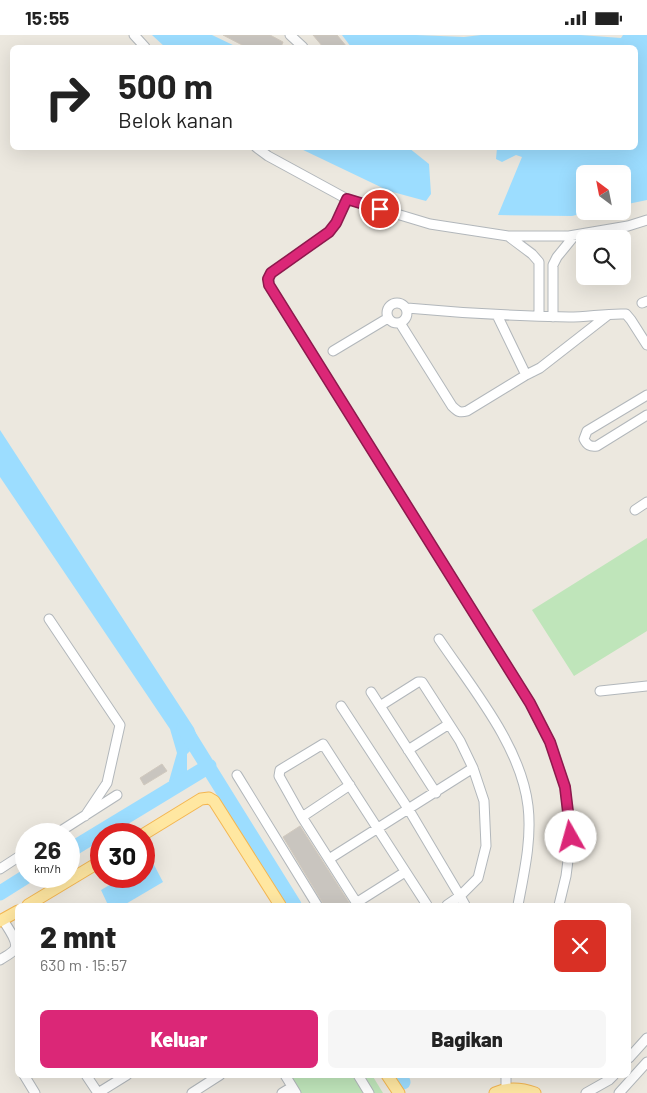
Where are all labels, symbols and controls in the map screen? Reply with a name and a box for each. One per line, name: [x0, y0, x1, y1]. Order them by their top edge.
text: 15:55: [25, 6, 69, 29]
text: 500 m: [118, 64, 213, 106]
icon: right: [35, 65, 100, 130]
text: Belok kanan: [118, 106, 233, 132]
north arrow: [576, 165, 631, 220]
map controls: [576, 165, 631, 285]
pin: [359, 188, 401, 230]
icon: arrive: [366, 195, 394, 223]
button: search: [576, 230, 631, 285]
position arrow: [544, 810, 596, 862]
speed limit sign: 30: [90, 823, 155, 888]
text: 26: [34, 834, 61, 864]
text: km/h: [34, 861, 61, 875]
text: 2 mnt: [40, 918, 116, 954]
button: close: [554, 920, 606, 972]
text: 630 m · 15:57: [40, 955, 127, 974]
button: Keluar: [40, 1010, 318, 1068]
button: Bagikan: [328, 1010, 606, 1068]

